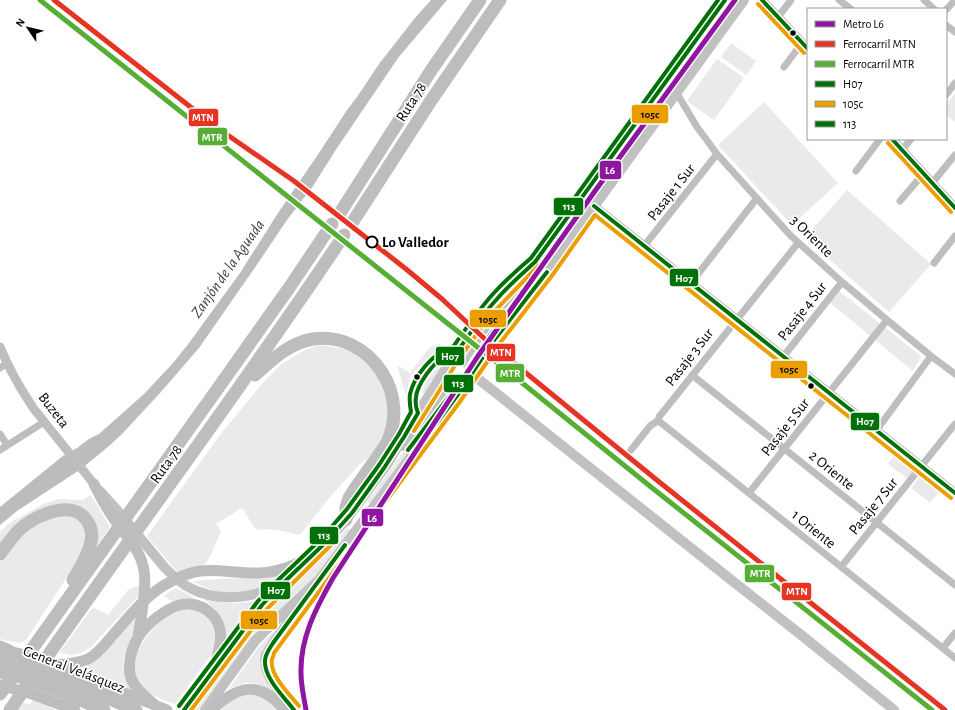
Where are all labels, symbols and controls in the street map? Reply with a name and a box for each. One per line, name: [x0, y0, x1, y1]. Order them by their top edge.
north arrow: [8, 8, 48, 48]
legend: [807, 8, 947, 140]
text: N: [14, 16, 27, 29]
text: Metro L6: [843, 18, 884, 30]
unlabelled marker: [788, 28, 798, 38]
text: Ferrocarril MTN: [843, 38, 916, 50]
text: Ferrocarril MTR: [843, 58, 915, 70]
text: H07: [843, 78, 863, 90]
street label: Ruta 78: [393, 80, 429, 124]
text: 105c: [843, 98, 863, 110]
line badge: 105c: [631, 104, 669, 124]
line badge: MTN: [188, 108, 219, 127]
text: 105c: [641, 109, 660, 120]
text: MTN: [192, 112, 214, 123]
text: 113: [843, 118, 856, 130]
line badge: MTR: [197, 127, 228, 146]
text: MTR: [202, 132, 223, 143]
line badge: L6: [599, 160, 622, 180]
street label: Pasaje 1 Sur: [645, 161, 698, 223]
text: L6: [605, 165, 615, 176]
line badge: 113: [553, 197, 584, 216]
text: 113: [563, 201, 576, 212]
street label: 3 Oriente: [787, 213, 836, 260]
water label: Zanjón de la Aguada: [188, 217, 268, 321]
marker: Lo Valledor: [365, 235, 379, 249]
place label: Lo Valledor: [382, 235, 449, 250]
line badge: H07: [669, 268, 699, 287]
text: H07: [675, 273, 693, 284]
street label: Pasaje 4 Sur: [775, 279, 830, 343]
line badge: 105c: [469, 309, 507, 328]
text: 105c: [479, 314, 498, 325]
street label: Pasaje 3 Sur: [662, 326, 716, 389]
line badge: MTN: [486, 343, 516, 362]
line badge: H07: [435, 346, 465, 366]
text: MTN: [490, 347, 512, 358]
text: H07: [441, 351, 459, 362]
line badge: 105c: [770, 360, 808, 379]
line badge: MTR: [495, 363, 525, 383]
text: 105c: [780, 364, 799, 375]
text: MTR: [500, 368, 521, 379]
unlabelled marker: [412, 372, 422, 382]
line badge: 113: [443, 374, 474, 393]
text: 113: [452, 378, 465, 389]
unlabelled marker: [806, 381, 816, 391]
street label: Buzeta: [35, 390, 72, 431]
street label: Pasaje 5 Sur: [758, 396, 812, 459]
line badge: H07: [850, 412, 880, 431]
text: H07: [856, 416, 874, 427]
street label: Ruta 78: [148, 442, 185, 486]
street label: 2 Oriente: [806, 448, 857, 493]
street label: Pasaje 7 Sur: [846, 475, 901, 538]
street label: 1 Oriente: [789, 507, 839, 552]
line badge: L6: [361, 508, 384, 527]
text: L6: [367, 513, 377, 524]
line badge: 113: [309, 526, 339, 545]
text: 113: [318, 530, 331, 541]
line badge: MTR: [744, 564, 775, 583]
text: MTR: [750, 568, 771, 579]
line badge: H07: [260, 581, 291, 600]
line badge: MTN: [781, 582, 812, 601]
text: H07: [267, 585, 285, 596]
text: MTN: [786, 586, 808, 597]
line badge: 105c: [240, 610, 278, 630]
text: 105c: [250, 615, 269, 626]
street label: General Velásquez: [21, 643, 127, 696]

